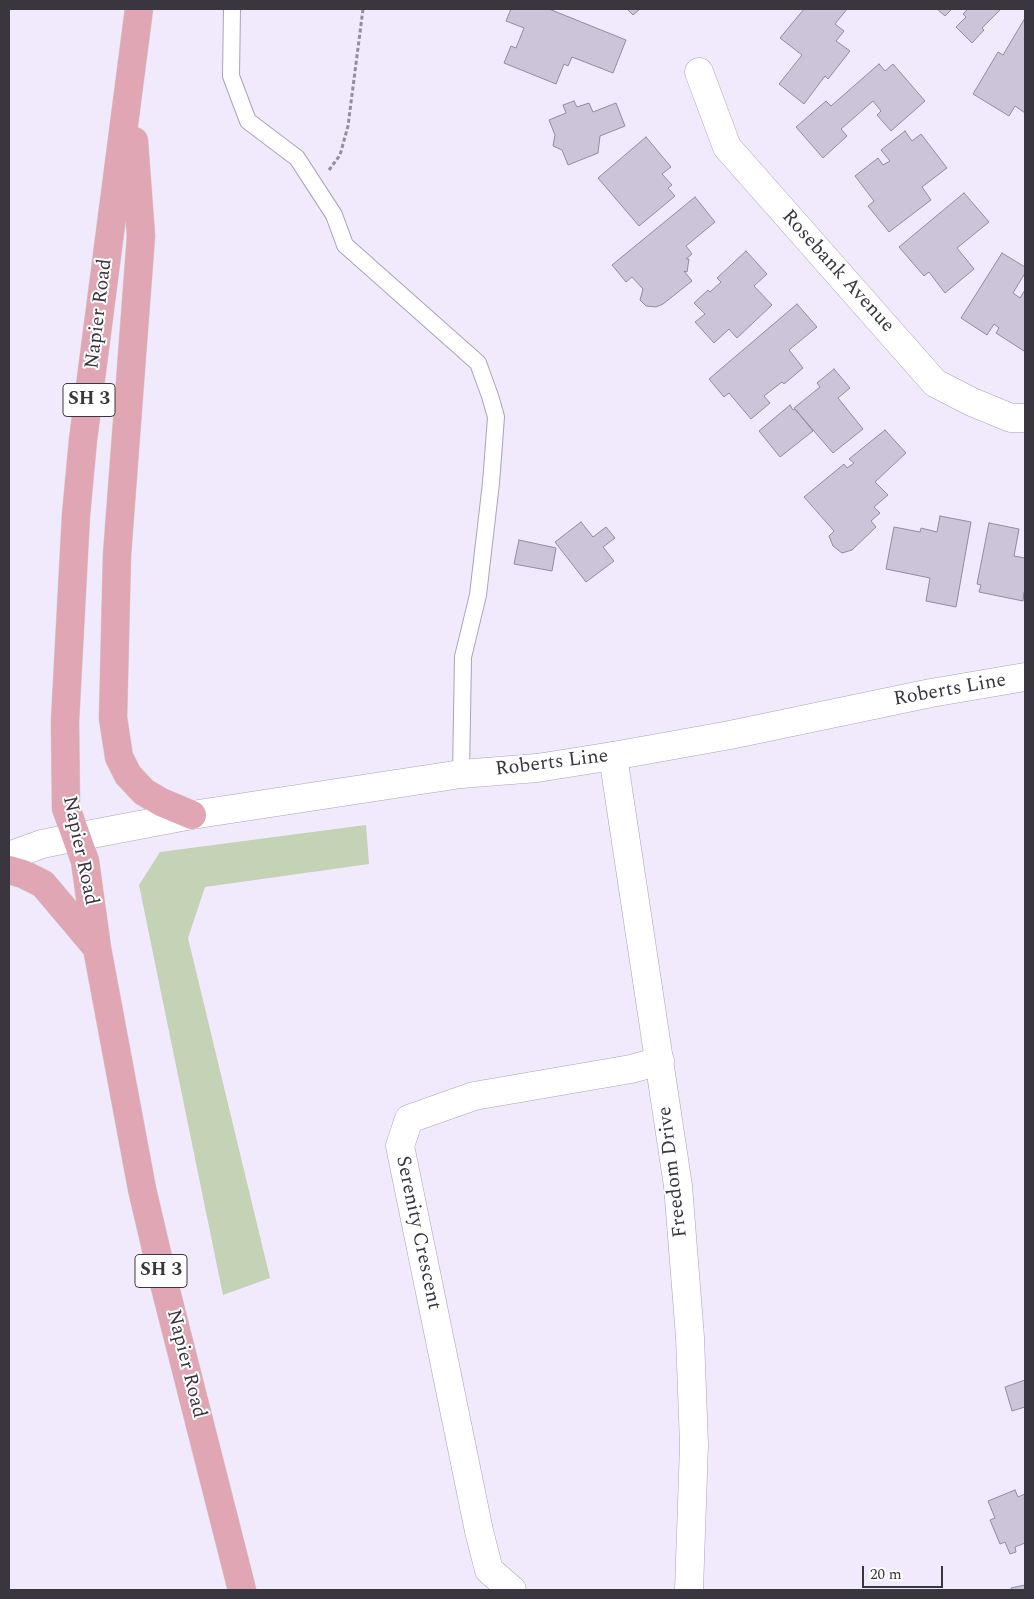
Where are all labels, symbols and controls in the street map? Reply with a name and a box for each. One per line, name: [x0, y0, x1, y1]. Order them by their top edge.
street label: Rosebank Avenue: [775, 206, 899, 338]
street label: Napier Road: [81, 258, 119, 370]
road number: SH 3: [63, 384, 115, 416]
street label: Roberts Line: [892, 669, 1008, 713]
street label: Roberts Line: [494, 745, 610, 783]
street label: Napier Road: [56, 794, 102, 908]
street label: Freedom Drive: [654, 1105, 694, 1239]
street label: Serenity Crescent: [389, 1154, 445, 1312]
road number: SH 3: [135, 1254, 187, 1288]
street label: Napier Road: [160, 1307, 210, 1421]
scale bar: [864, 1556, 945, 1588]
text: 20 m: [870, 1563, 902, 1586]

